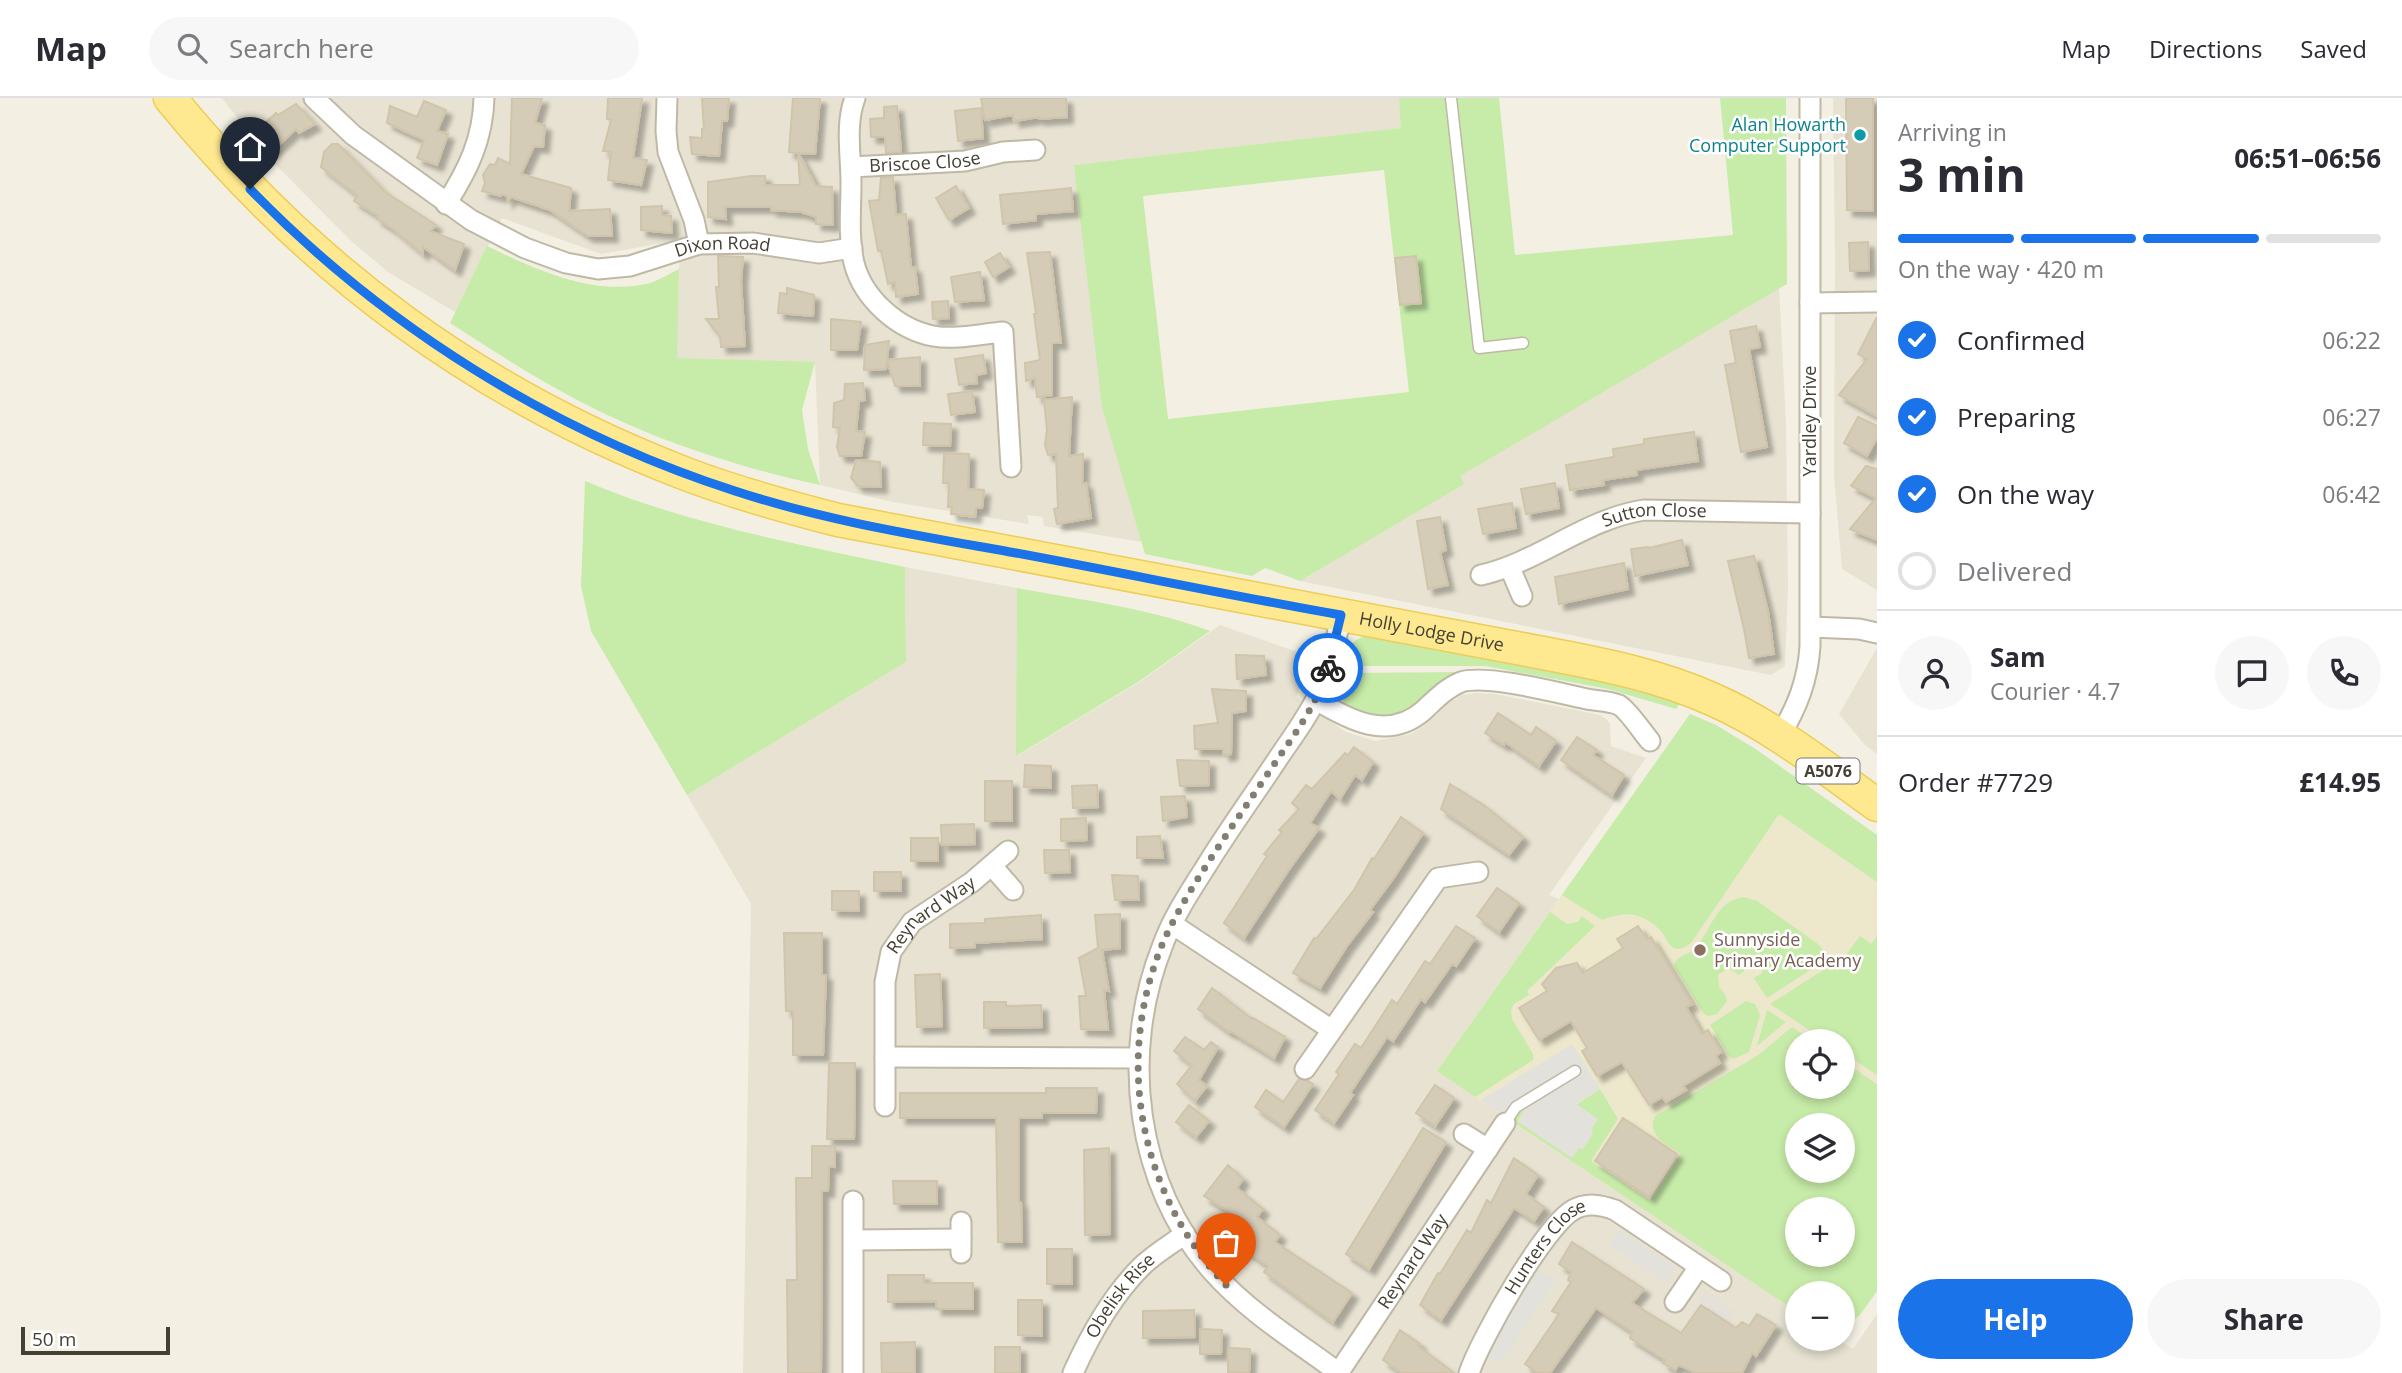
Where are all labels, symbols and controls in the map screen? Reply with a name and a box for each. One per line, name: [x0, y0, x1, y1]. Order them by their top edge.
search box: [149, 17, 639, 80]
text: Map: [35, 26, 107, 71]
icon: search: [173, 29, 211, 67]
text: Search here: [229, 30, 374, 66]
text: Map: [2061, 32, 2111, 65]
text: Directions: [2149, 32, 2262, 65]
text: Saved: [2300, 32, 2367, 65]
place label: Alan Howarth Computer Support: [1689, 112, 1846, 157]
text: Arriving in: [1898, 116, 2007, 148]
pin: [220, 117, 280, 189]
marker: Alan Howarth Computer Support: [1852, 127, 1868, 143]
icon: home: [231, 128, 269, 166]
text: 06:51–06:56: [2234, 140, 2381, 176]
text: 3 min: [1898, 143, 2026, 205]
street label: Briscoe Close: [868, 145, 983, 177]
street label: Dixon Road: [671, 230, 772, 262]
text: On the way · 420 m: [1898, 253, 2104, 285]
icon: check: [1898, 321, 1936, 359]
text: Confirmed: [1957, 322, 2085, 358]
text: 06:22: [2322, 324, 2381, 356]
street label: Yardley Drive: [1797, 366, 1821, 476]
icon: check: [1898, 398, 1936, 436]
text: Preparing: [1957, 399, 2075, 435]
text: 06:27: [2322, 401, 2381, 433]
icon: check: [1898, 475, 1936, 513]
text: On the way: [1957, 476, 2094, 512]
text: 06:42: [2322, 478, 2381, 510]
street label: Sutton Close: [1598, 497, 1707, 532]
text: Delivered: [1957, 553, 2072, 589]
street label: Holly Lodge Drive: [1357, 606, 1506, 656]
courier: [1293, 633, 1363, 703]
button: person: [1898, 636, 1972, 710]
button: chat: [2215, 636, 2289, 710]
button: phone: [2307, 636, 2381, 710]
text: Sam: [1990, 639, 2046, 675]
icon: bike: [1309, 649, 1347, 687]
text: Courier · 4.7: [1990, 675, 2120, 707]
road number: A5076: [1797, 758, 1860, 784]
text: Order #7729: [1898, 764, 2053, 800]
text: £14.95: [2299, 764, 2381, 800]
street label: Reynard Way: [881, 870, 980, 958]
place label: Sunnyside Primary Academy: [1714, 927, 1862, 972]
marker: Sunnyside Primary Academy: [1692, 942, 1708, 958]
map controls: [1785, 1029, 1855, 1351]
button: locate: [1785, 1029, 1855, 1099]
button: layers: [1785, 1113, 1855, 1183]
street label: Hunters Close: [1499, 1193, 1589, 1299]
button: +: [1785, 1197, 1855, 1267]
street label: Reynard Way: [1371, 1208, 1453, 1313]
pin: [1196, 1213, 1256, 1285]
icon: bag: [1207, 1224, 1245, 1262]
street label: Obelisk Rise: [1079, 1247, 1159, 1342]
button: Help: [1898, 1279, 2133, 1359]
button: Share: [2147, 1279, 2381, 1359]
button: −: [1785, 1281, 1855, 1351]
scale bar: [21, 1324, 170, 1356]
text: 50 m: [32, 1326, 76, 1352]

